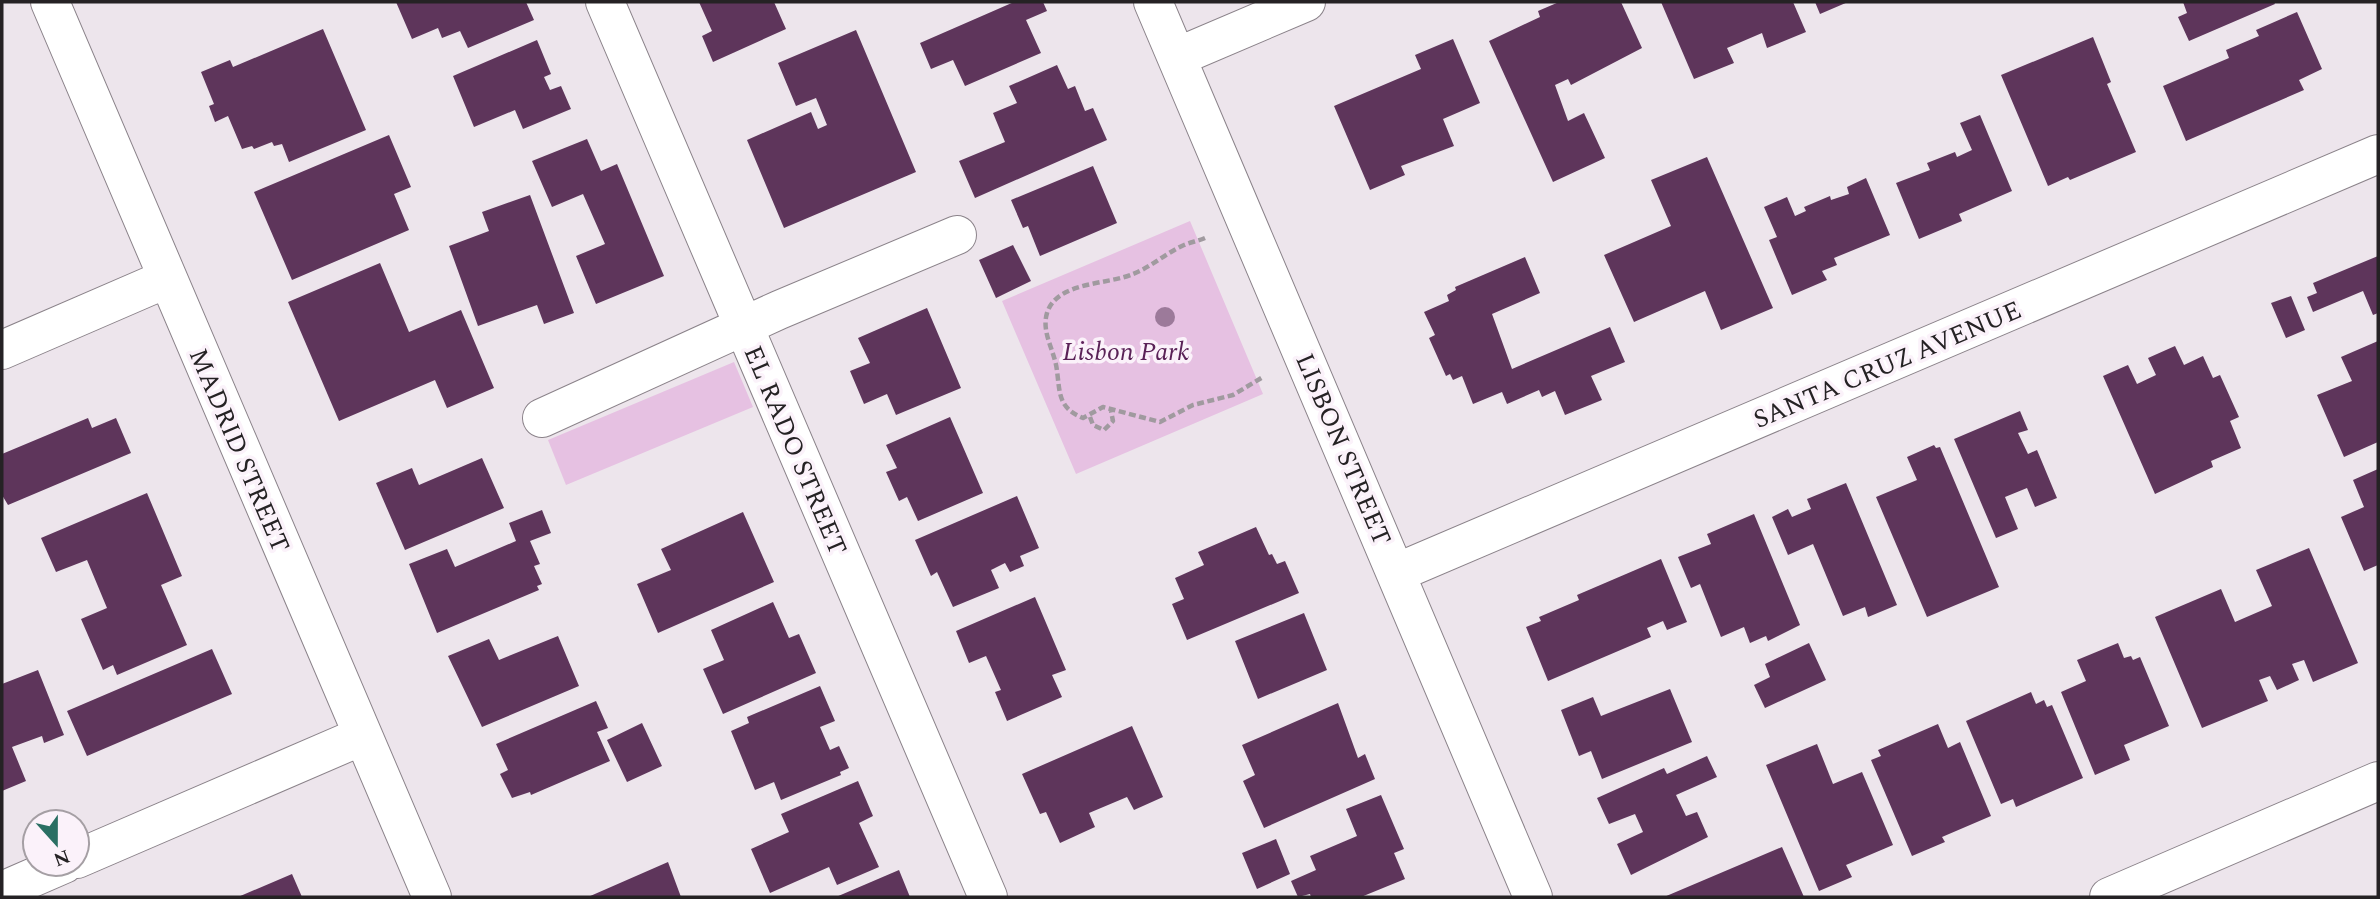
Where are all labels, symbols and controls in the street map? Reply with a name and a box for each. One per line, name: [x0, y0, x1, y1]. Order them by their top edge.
street label: SANTA CRUZ AVENUE: [1747, 290, 2028, 440]
park label: Lisbon Park: [1063, 332, 1189, 372]
street label: EL RADO STREET: [733, 339, 857, 561]
street label: MADRID STREET: [178, 342, 300, 559]
street label: LISBON STREET: [1285, 347, 1402, 552]
north arrow: [21, 808, 91, 878]
text: N: [49, 841, 74, 874]

